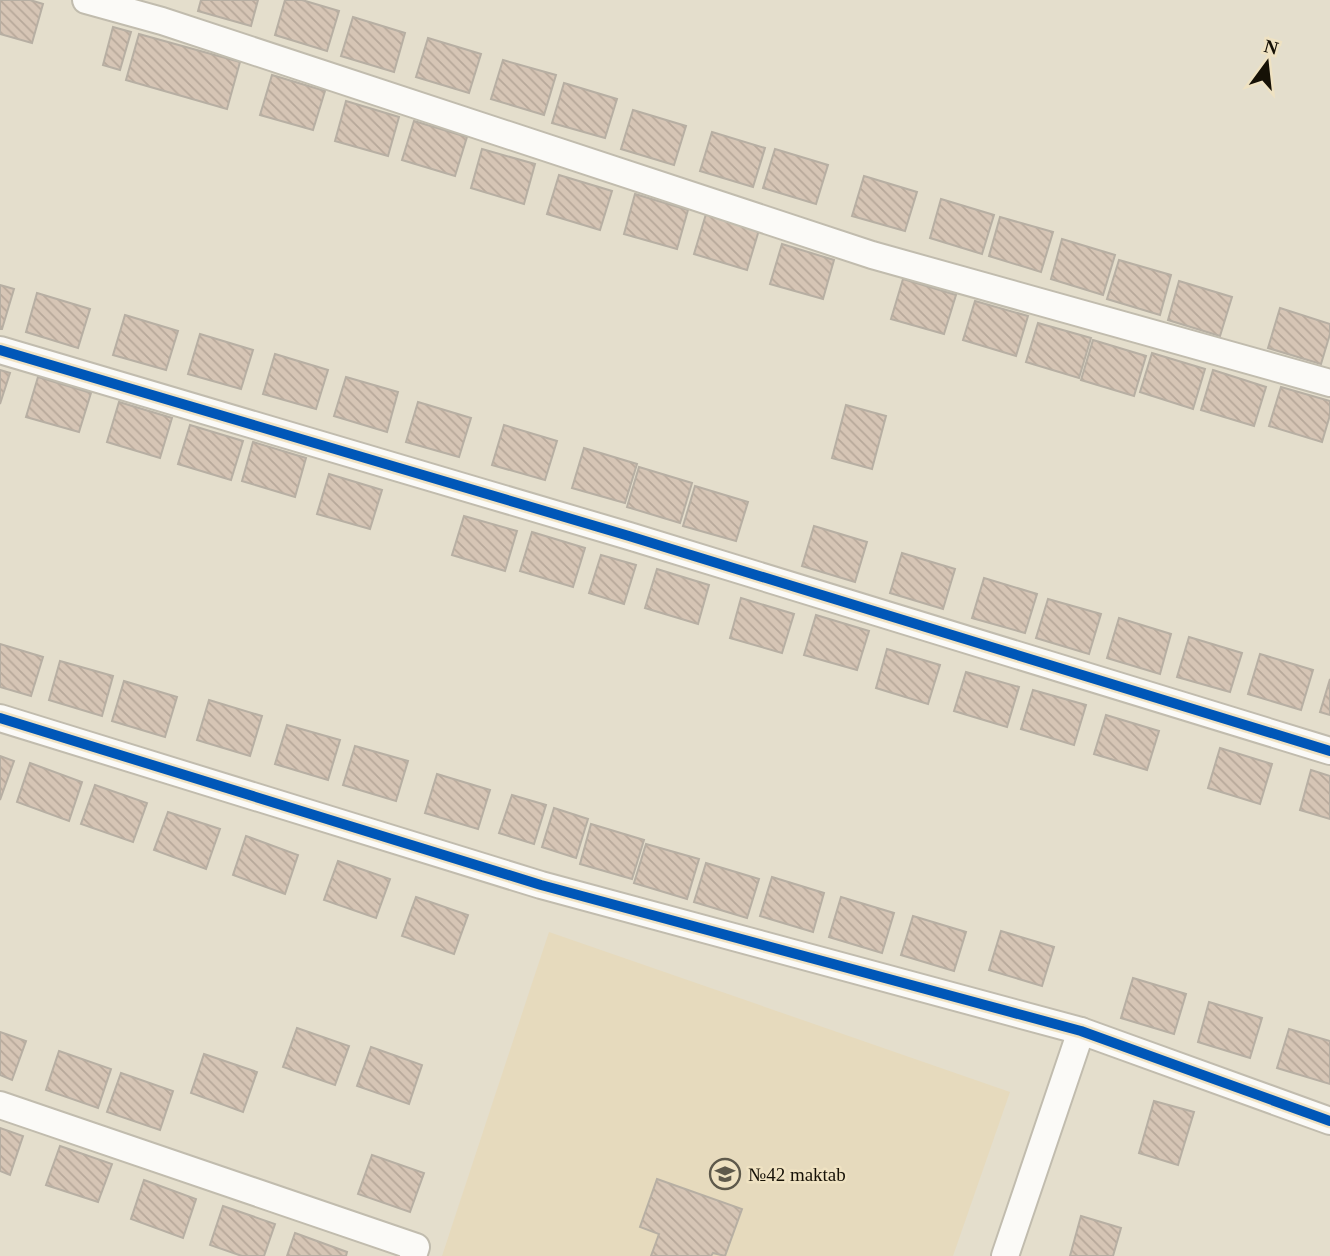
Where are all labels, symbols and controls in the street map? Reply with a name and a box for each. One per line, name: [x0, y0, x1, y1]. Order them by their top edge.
north arrow: [1232, 28, 1302, 98]
text: N: [1262, 35, 1281, 59]
school or university icon: №42 maktab: [708, 1157, 742, 1191]
place label: №42 maktab: [748, 1164, 846, 1185]

